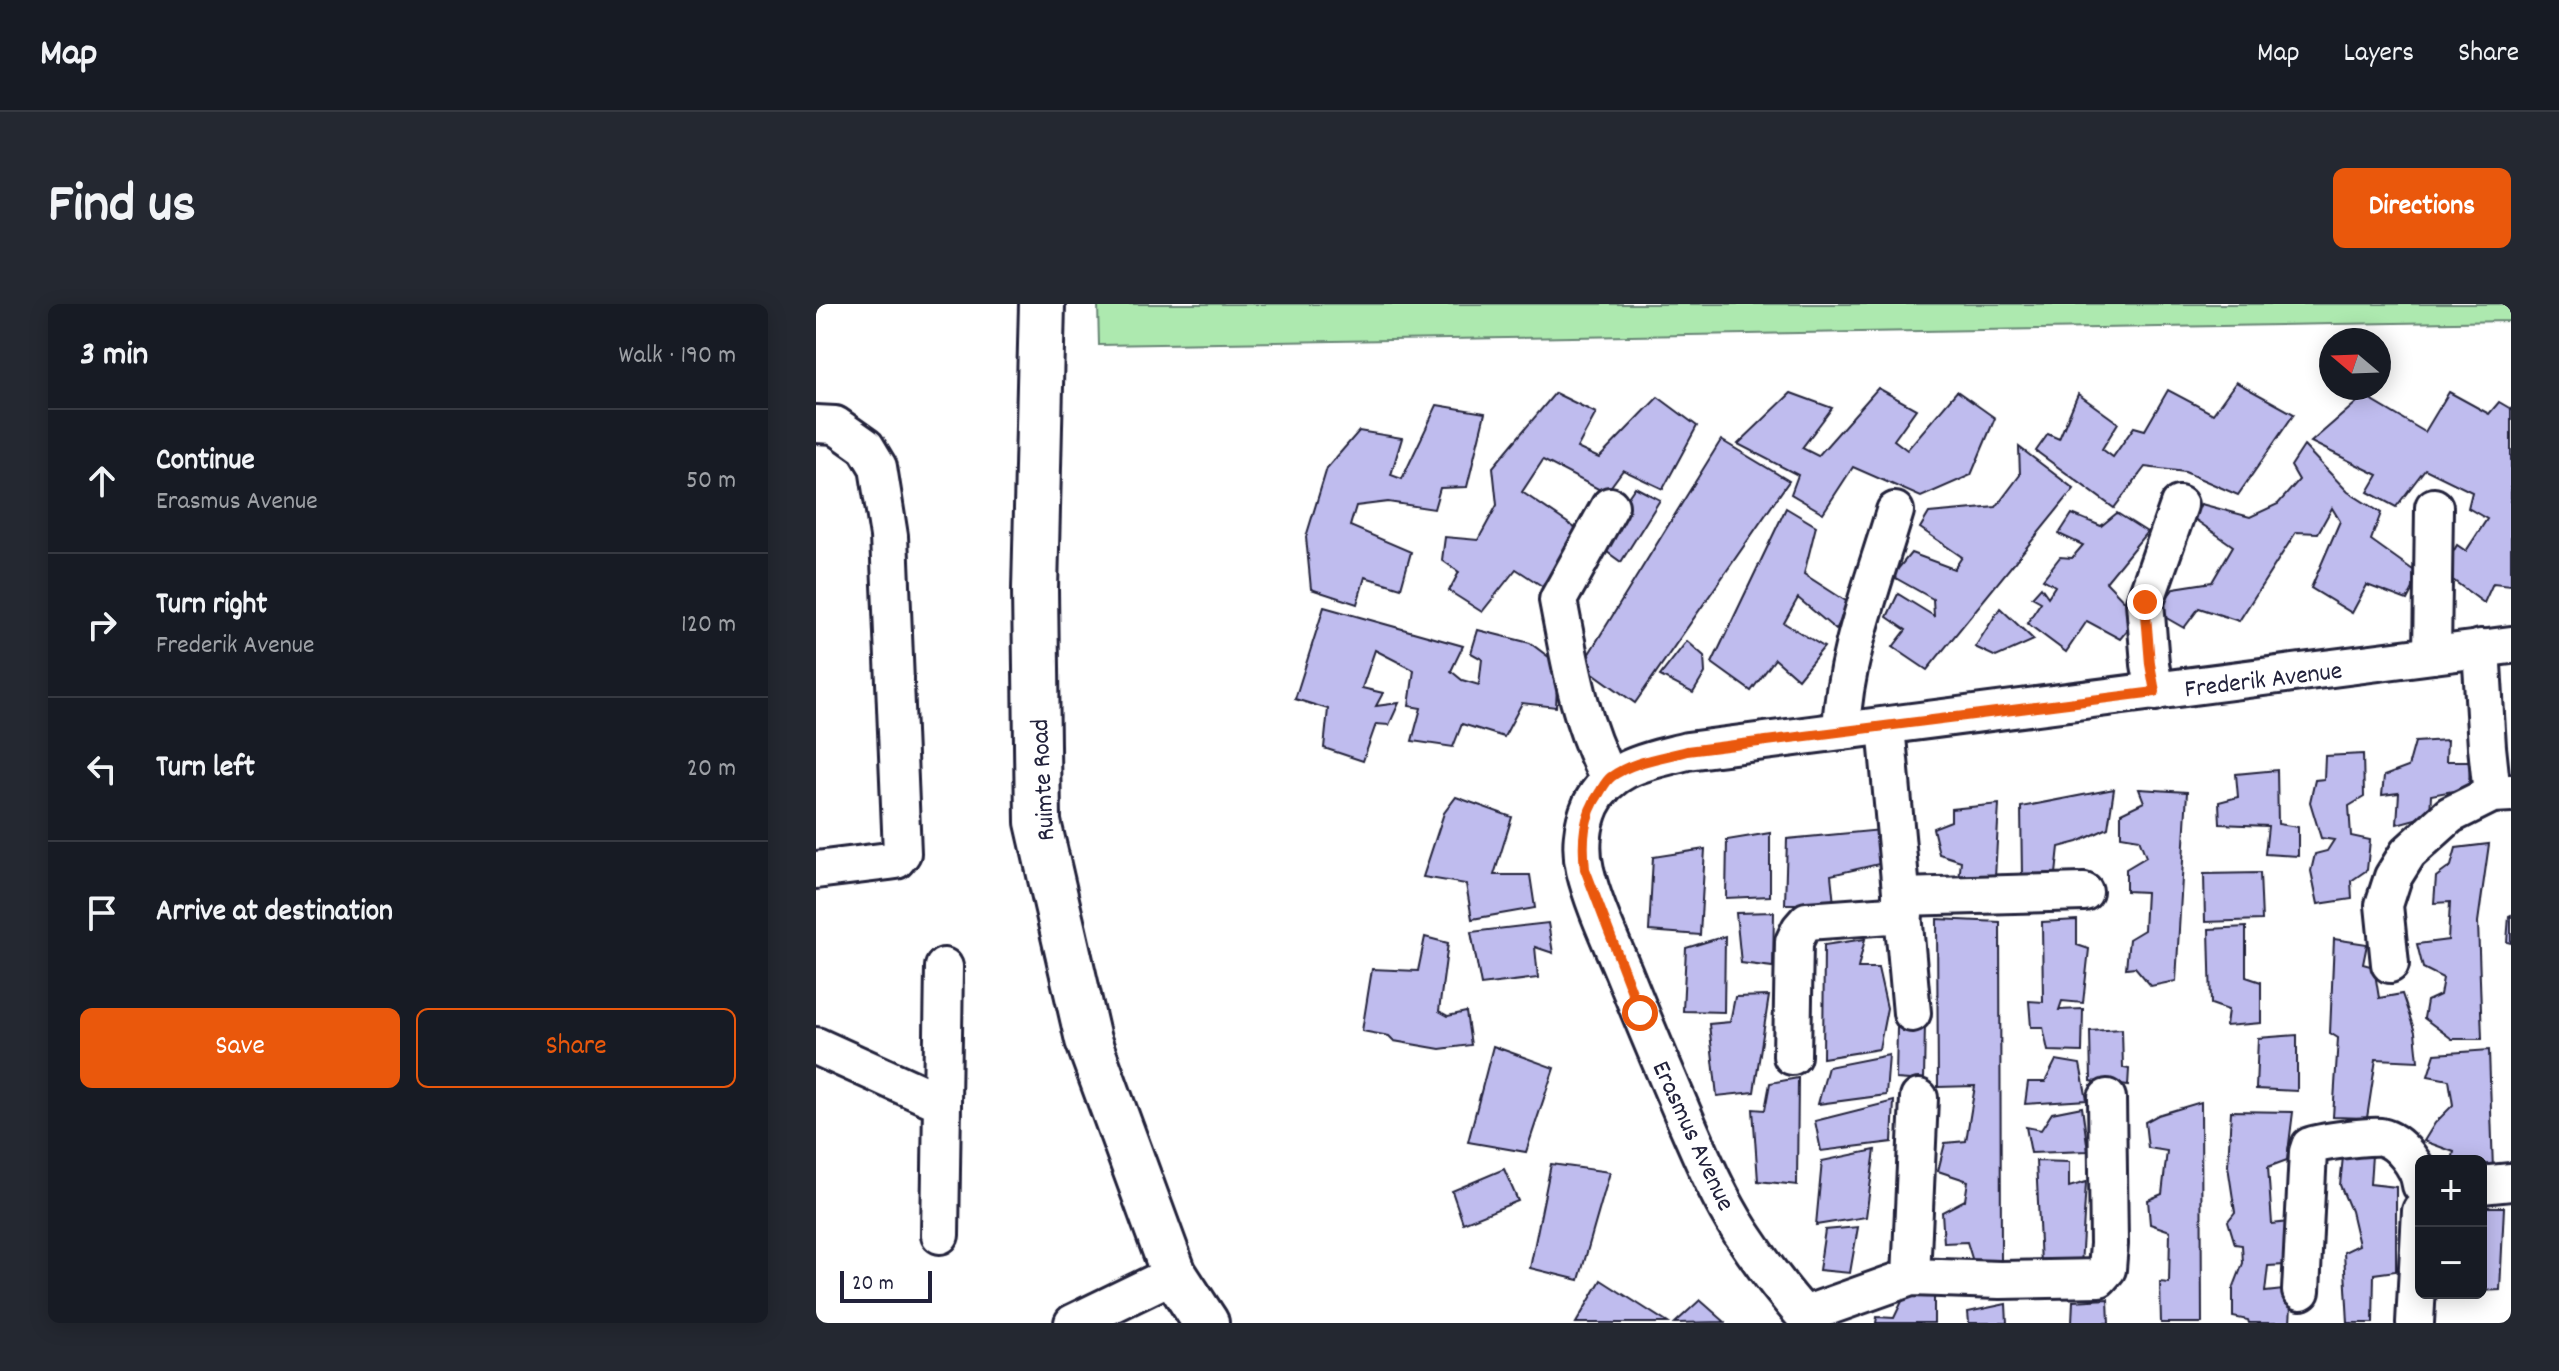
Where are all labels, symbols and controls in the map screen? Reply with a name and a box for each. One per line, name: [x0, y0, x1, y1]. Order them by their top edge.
text: Map: [40, 28, 98, 83]
text: Map: [2257, 35, 2300, 75]
text: Layers: [2344, 35, 2414, 75]
text: Share: [2458, 35, 2519, 75]
text: Find us: [48, 168, 196, 248]
button: Directions: [2333, 168, 2511, 248]
north arrow: [2319, 328, 2391, 400]
text: 3 min: [80, 332, 148, 381]
text: Walk · 190 m: [619, 338, 736, 375]
text: Continue: [156, 441, 255, 484]
icon: ahead: [80, 459, 124, 503]
text: 50 m: [686, 463, 736, 500]
text: Erasmus Avenue: [156, 484, 318, 521]
route end: [2127, 584, 2163, 620]
text: Turn right: [156, 585, 267, 628]
icon: right: [80, 603, 124, 647]
text: 120 m: [681, 607, 736, 644]
text: Frederik Avenue: [156, 628, 314, 665]
street label: Frederik Avenue: [2183, 653, 2344, 709]
street label: Ruimte Road: [1023, 718, 1066, 842]
icon: left: [80, 747, 124, 791]
text: Turn left: [156, 748, 255, 791]
text: 20 m: [687, 751, 736, 788]
icon: arrive: [80, 891, 124, 935]
text: Arrive at destination: [156, 892, 393, 935]
route start: [1622, 995, 1658, 1031]
button: Save: [80, 1008, 400, 1088]
button: Share: [416, 1008, 736, 1088]
street label: Erasmus Avenue: [1641, 1055, 1743, 1218]
map controls: [2415, 1155, 2487, 1299]
button: +: [2415, 1155, 2487, 1227]
button: −: [2415, 1227, 2487, 1299]
scale bar: [840, 1267, 932, 1303]
text: 20 m: [852, 1269, 894, 1300]

